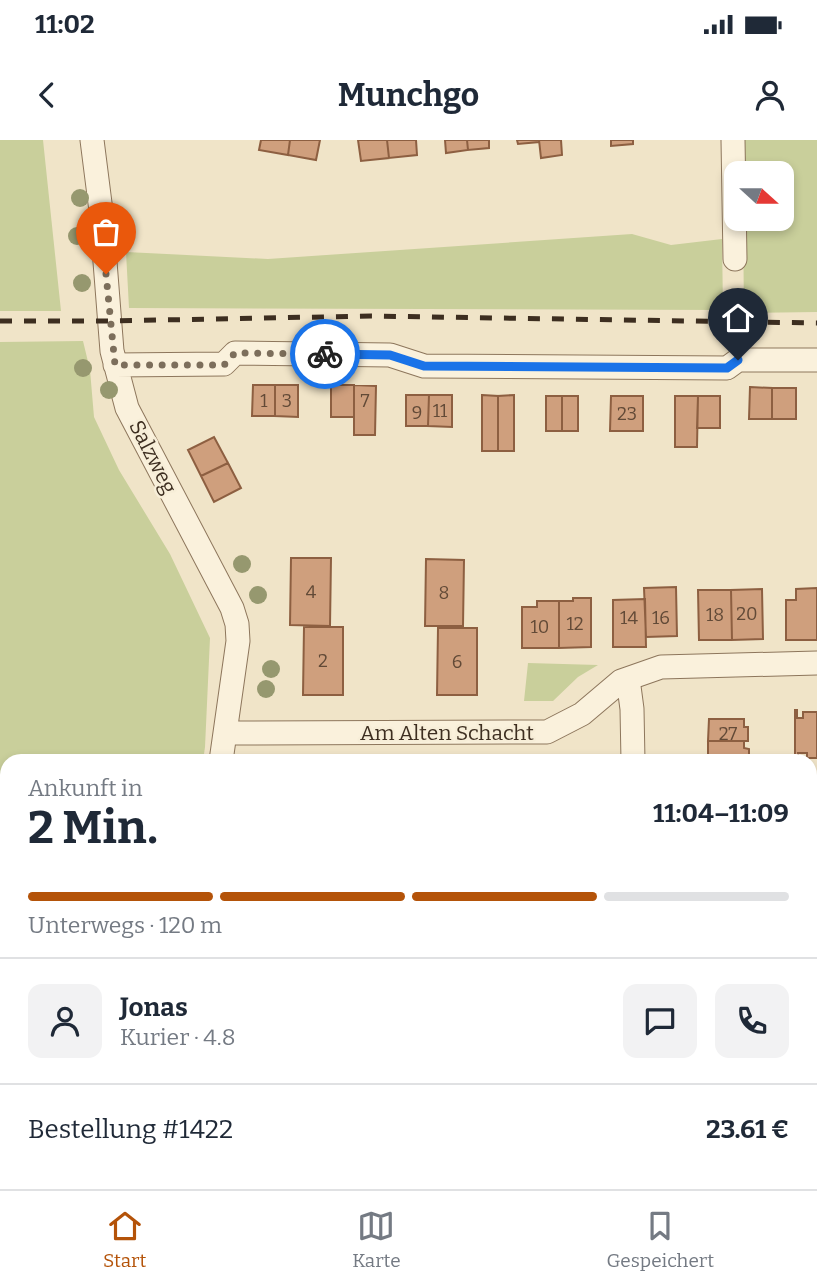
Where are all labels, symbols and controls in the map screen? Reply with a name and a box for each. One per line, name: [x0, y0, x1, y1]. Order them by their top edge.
text: 11:02: [35, 9, 95, 40]
icon: back: [28, 76, 66, 114]
text: Munchgo: [338, 76, 479, 114]
icon: person: [751, 76, 789, 114]
north arrow: [724, 161, 794, 231]
map controls: [724, 161, 794, 231]
pin: [76, 202, 136, 274]
icon: bag: [87, 213, 125, 251]
pin: [708, 288, 768, 360]
icon: home: [719, 299, 757, 337]
courier: [290, 319, 360, 389]
icon: bike: [306, 335, 344, 373]
house number: 1: [260, 390, 268, 412]
house number: 3: [282, 390, 292, 412]
house number: 7: [360, 390, 370, 412]
house number: 11: [433, 400, 448, 422]
house number: 9: [412, 402, 422, 424]
house number: 23: [617, 403, 637, 425]
street label: Salzweg: [123, 416, 183, 498]
house number: 4: [306, 581, 317, 603]
house number: 8: [439, 582, 449, 604]
house number: 20: [736, 603, 758, 625]
house number: 18: [706, 604, 724, 626]
house number: 14: [620, 607, 638, 629]
house number: 16: [652, 607, 670, 629]
house number: 12: [566, 613, 584, 635]
house number: 10: [531, 616, 549, 638]
house number: 2: [318, 650, 328, 672]
house number: 6: [452, 651, 462, 673]
street label: Am Alten Schacht: [360, 720, 534, 746]
house number: 27: [719, 723, 737, 745]
text: Ankunft in: [28, 774, 143, 802]
text: 11:04–11:09: [653, 798, 789, 829]
text: 2 Min.: [28, 800, 158, 855]
text: Unterwegs · 120 m: [28, 911, 222, 939]
button: person: [28, 984, 102, 1058]
button: chat: [623, 984, 697, 1058]
button: phone: [715, 984, 789, 1058]
text: Jonas: [120, 992, 188, 1023]
text: Kurier · 4.8: [120, 1023, 235, 1051]
text: Bestellung #1422: [28, 1114, 233, 1145]
text: 23.61 €: [706, 1114, 789, 1145]
tab: Start: [103, 1207, 146, 1272]
tab: Karte: [352, 1207, 401, 1272]
tab: Gespeichert: [606, 1207, 714, 1272]

